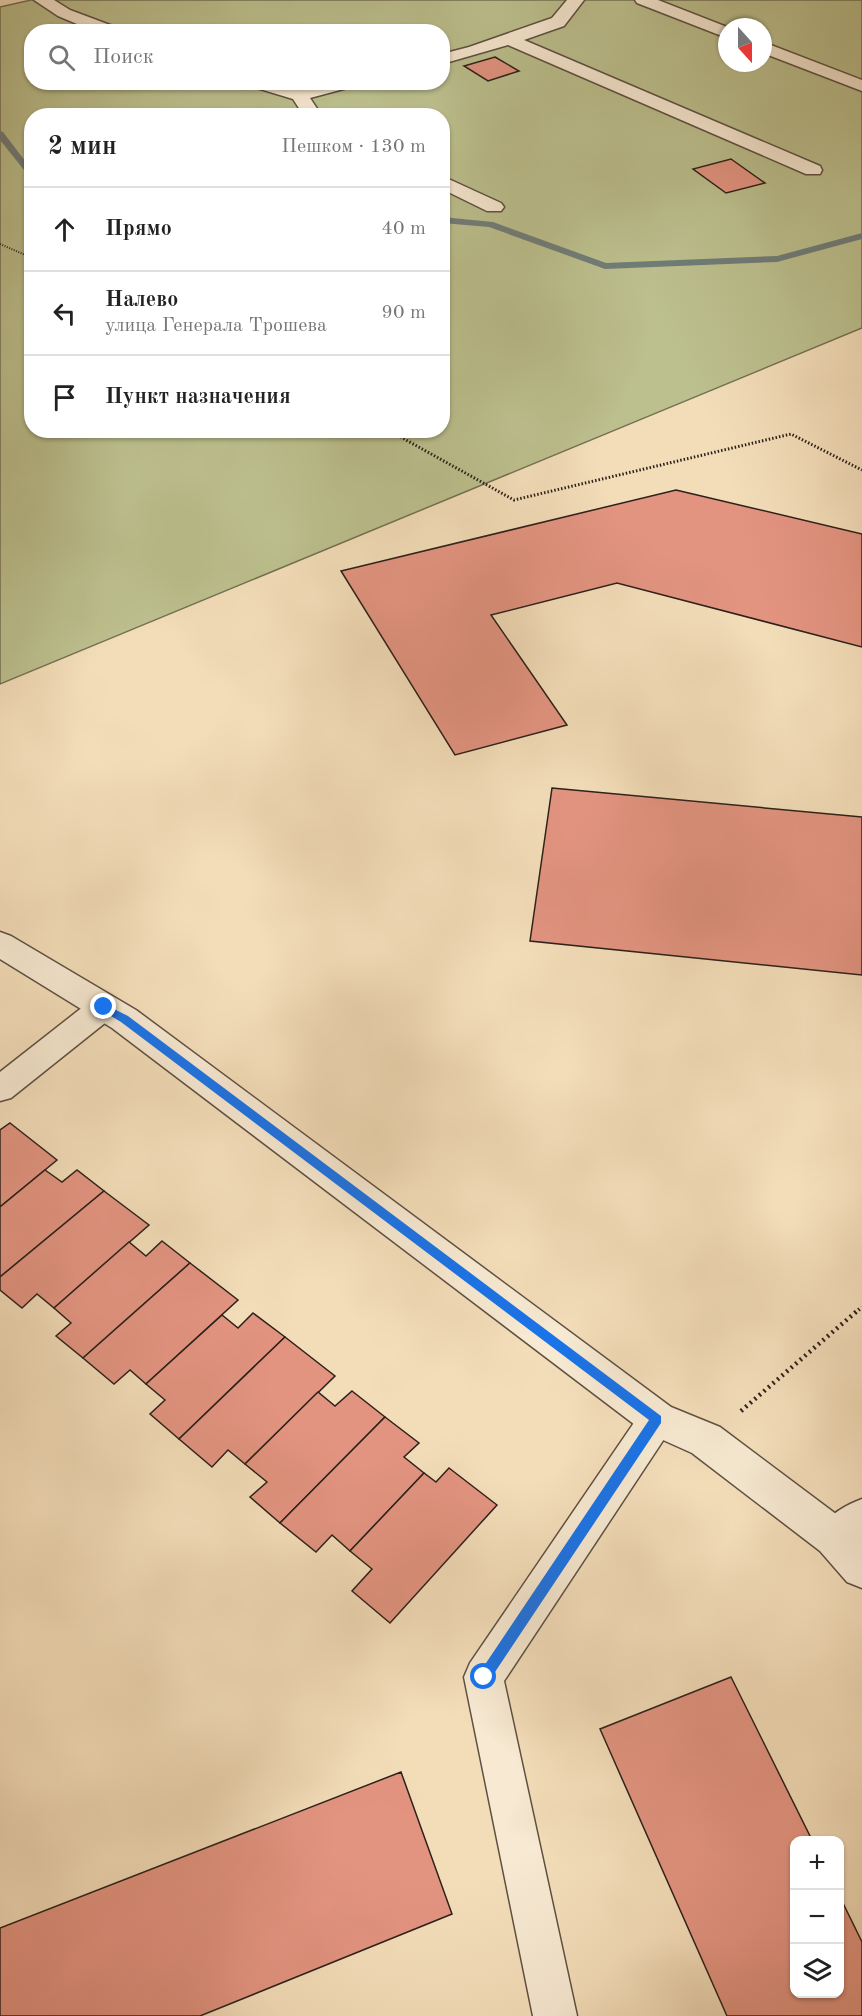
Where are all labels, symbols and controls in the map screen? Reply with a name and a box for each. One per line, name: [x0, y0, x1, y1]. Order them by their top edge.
north arrow: [718, 18, 772, 72]
search box: [24, 24, 450, 90]
icon: search: [45, 41, 78, 74]
text: Поиск: [93, 46, 154, 68]
text: 2 мин: [48, 134, 117, 160]
text: Пешком · 130 m: [281, 137, 426, 157]
icon: ahead: [48, 213, 81, 246]
text: Прямо: [105, 218, 172, 240]
text: 40 m: [381, 219, 426, 239]
text: Налево: [105, 289, 178, 311]
icon: left: [48, 297, 81, 330]
text: 90 m: [381, 303, 426, 323]
text: улица Генерала Трошева: [105, 316, 327, 336]
icon: arrive: [48, 381, 81, 414]
text: Пункт назначения: [105, 386, 291, 408]
route end: [90, 993, 116, 1019]
route start: [470, 1663, 496, 1689]
map controls: [790, 1836, 844, 1998]
button: +: [790, 1836, 844, 1890]
button: −: [790, 1890, 844, 1944]
button: layers: [790, 1944, 844, 1998]

